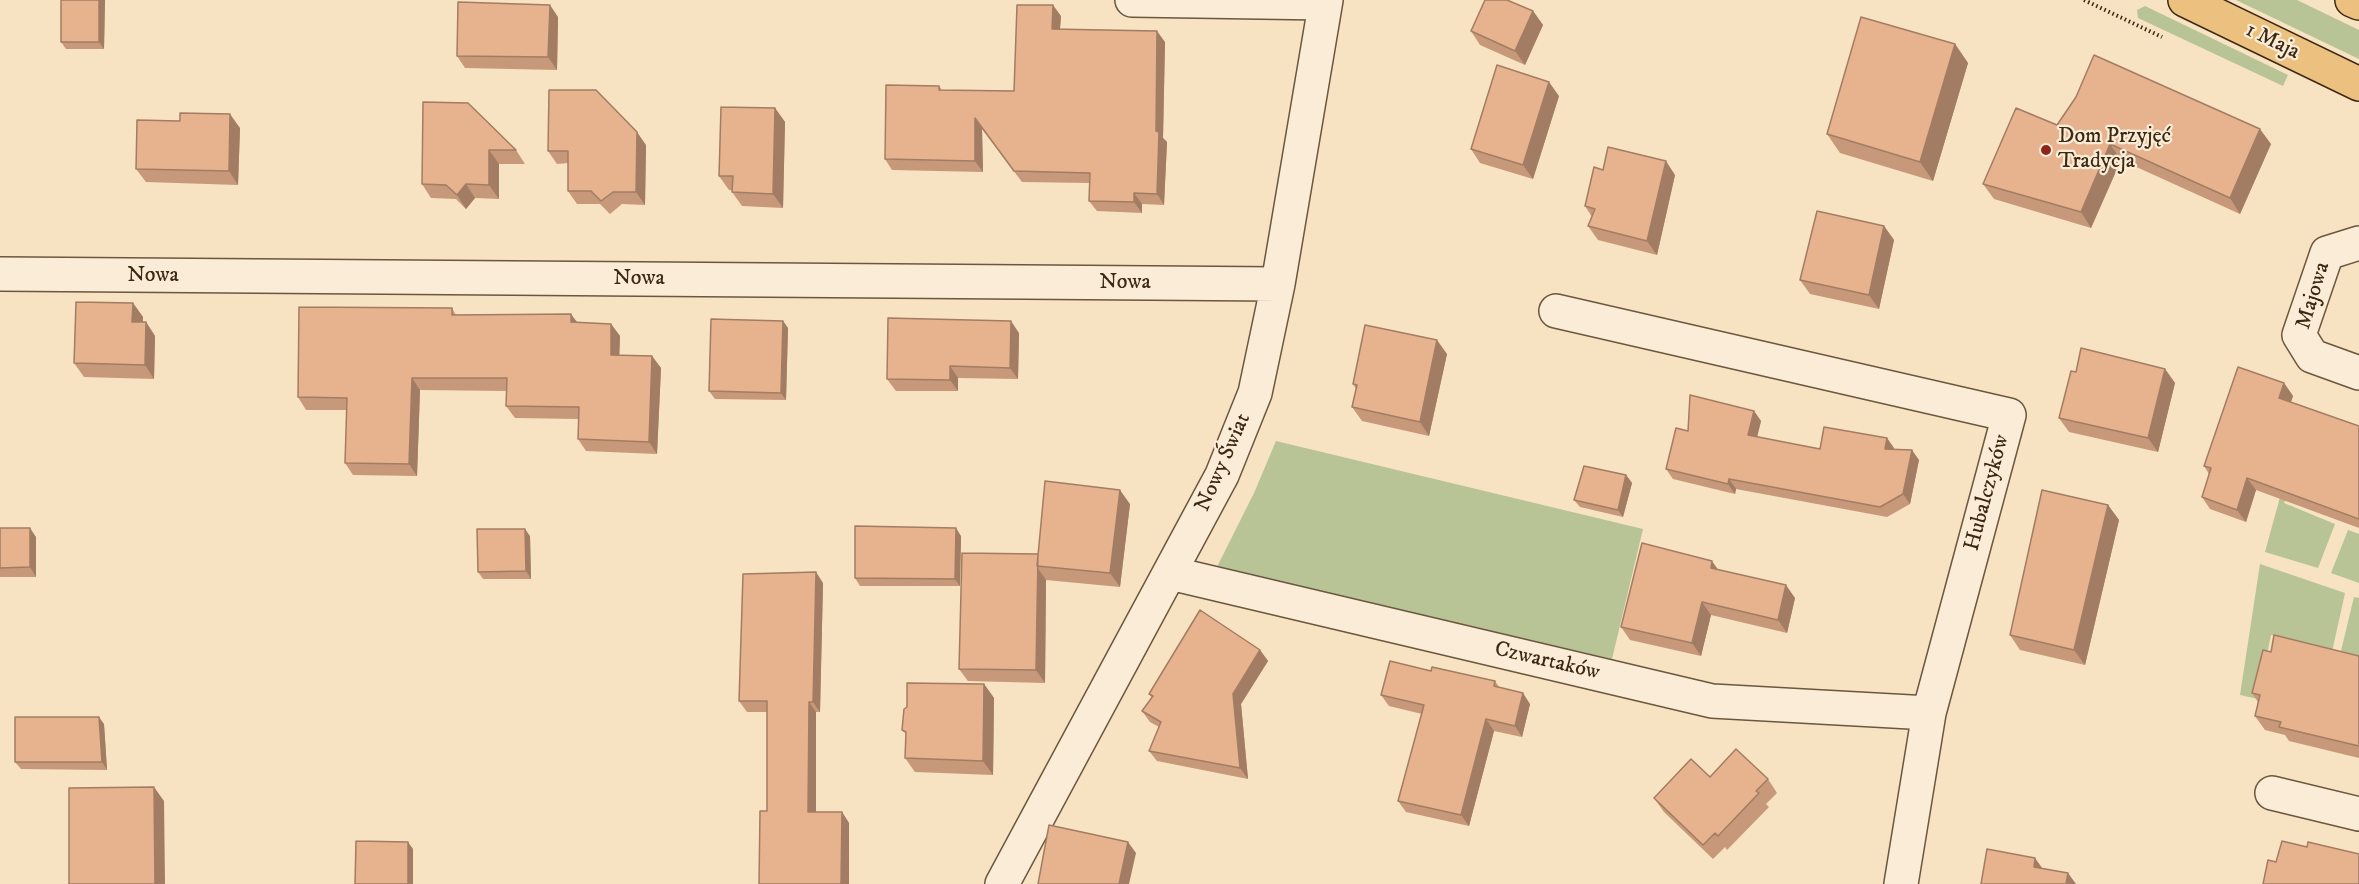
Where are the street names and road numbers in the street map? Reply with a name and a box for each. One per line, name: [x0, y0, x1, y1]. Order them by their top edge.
street label: 1 Maja: [2241, 18, 2303, 66]
street label: Majowa: [2291, 259, 2337, 333]
street label: Nowa: [127, 263, 179, 289]
street label: Nowa: [613, 266, 665, 292]
street label: Nowa: [1099, 270, 1151, 296]
street label: Nowy Świat: [1191, 410, 1257, 516]
street label: Hubalczyków: [1960, 432, 2016, 554]
street label: Czwartaków: [1492, 637, 1602, 687]

